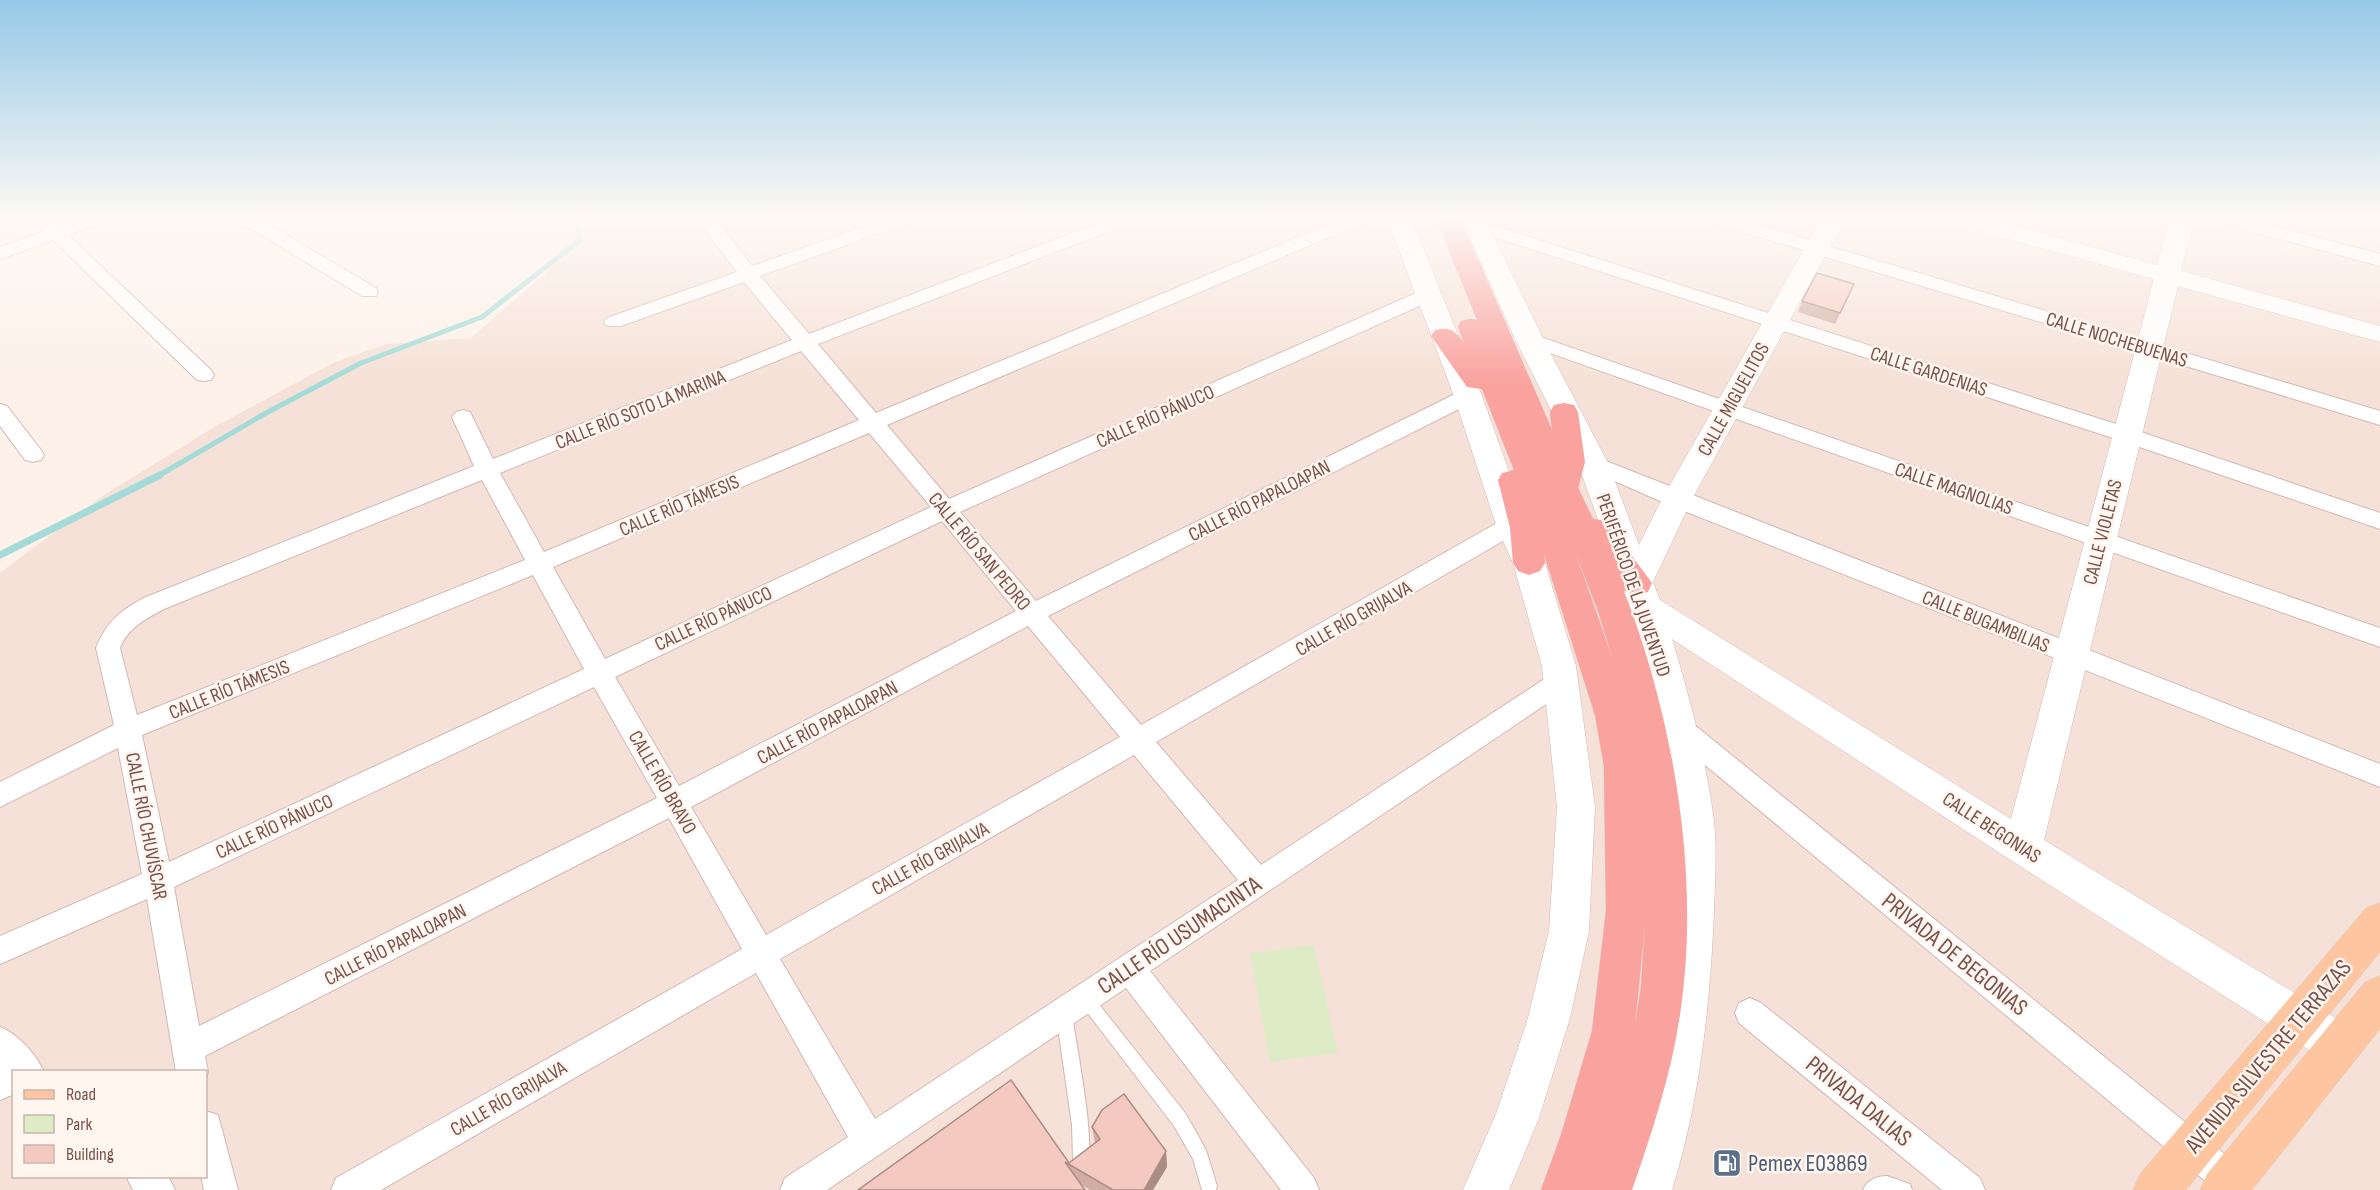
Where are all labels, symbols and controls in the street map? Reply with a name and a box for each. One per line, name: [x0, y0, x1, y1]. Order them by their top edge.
street label: CALLE NOCHEBUENAS: [2043, 307, 2190, 373]
street label: CALLE MIGUELITOS: [1693, 339, 1775, 460]
street label: CALLE GARDENIAS: [1867, 342, 1990, 402]
street label: CALLE RÍO SOTO LA MARINA: [552, 365, 729, 455]
street label: CALLE RÍO PÁNUCO: [1093, 380, 1218, 454]
street label: CALLE RÍO PAPALOAPAN: [1184, 455, 1334, 547]
street label: CALLE MAGNOLIAS: [1891, 458, 2016, 520]
street label: CALLE RÍO TÁMESIS: [616, 470, 743, 542]
street label: CALLE VIOLETAS: [2078, 477, 2128, 587]
street label: CALLE RÍO SAN PEDRO: [923, 488, 1036, 616]
street label: PERIFÉRICO DE LA JUVENTUD: [1590, 491, 1676, 680]
street label: CALLE RÍO GRIJALVA: [1291, 576, 1416, 662]
street label: CALLE RÍO PÁNUCO: [651, 581, 776, 657]
street label: CALLE BUGAMBILIAS: [1918, 585, 2053, 658]
street label: CALLE RÍO TÁMESIS: [166, 655, 293, 725]
street label: CALLE RÍO PAPALOAPAN: [753, 676, 902, 770]
street label: CALLE RÍO BRAVO: [623, 726, 701, 839]
street label: CALLE RÍO CHUVÍSCAR: [120, 750, 172, 902]
street label: CALLE BEGONIAS: [1938, 787, 2045, 869]
street label: CALLE RÍO PÁNUCO: [212, 789, 337, 865]
street label: CALLE RÍO GRIJALVA: [868, 817, 994, 901]
street label: CALLE RÍO USUMACINTA: [1092, 870, 1267, 1001]
street label: PRIVADA DE BEGONIAS: [1876, 887, 2033, 1022]
street label: CALLE RÍO PAPALOAPAN: [320, 899, 470, 991]
street label: AVENIDA SILVESTRE TERRAZAS: [2178, 954, 2358, 1160]
street label: PRIVADA DALIAS: [1800, 1050, 1918, 1153]
street label: CALLE RÍO GRIJALVA: [446, 1056, 571, 1142]
legend: [12, 1070, 207, 1178]
text: Road: [66, 1084, 96, 1105]
text: Park: [66, 1114, 92, 1135]
text: Building: [66, 1144, 114, 1165]
fuel station icon: Pemex E03869: [1711, 1147, 1743, 1179]
place label: Pemex E03869: [1748, 1149, 1868, 1178]

